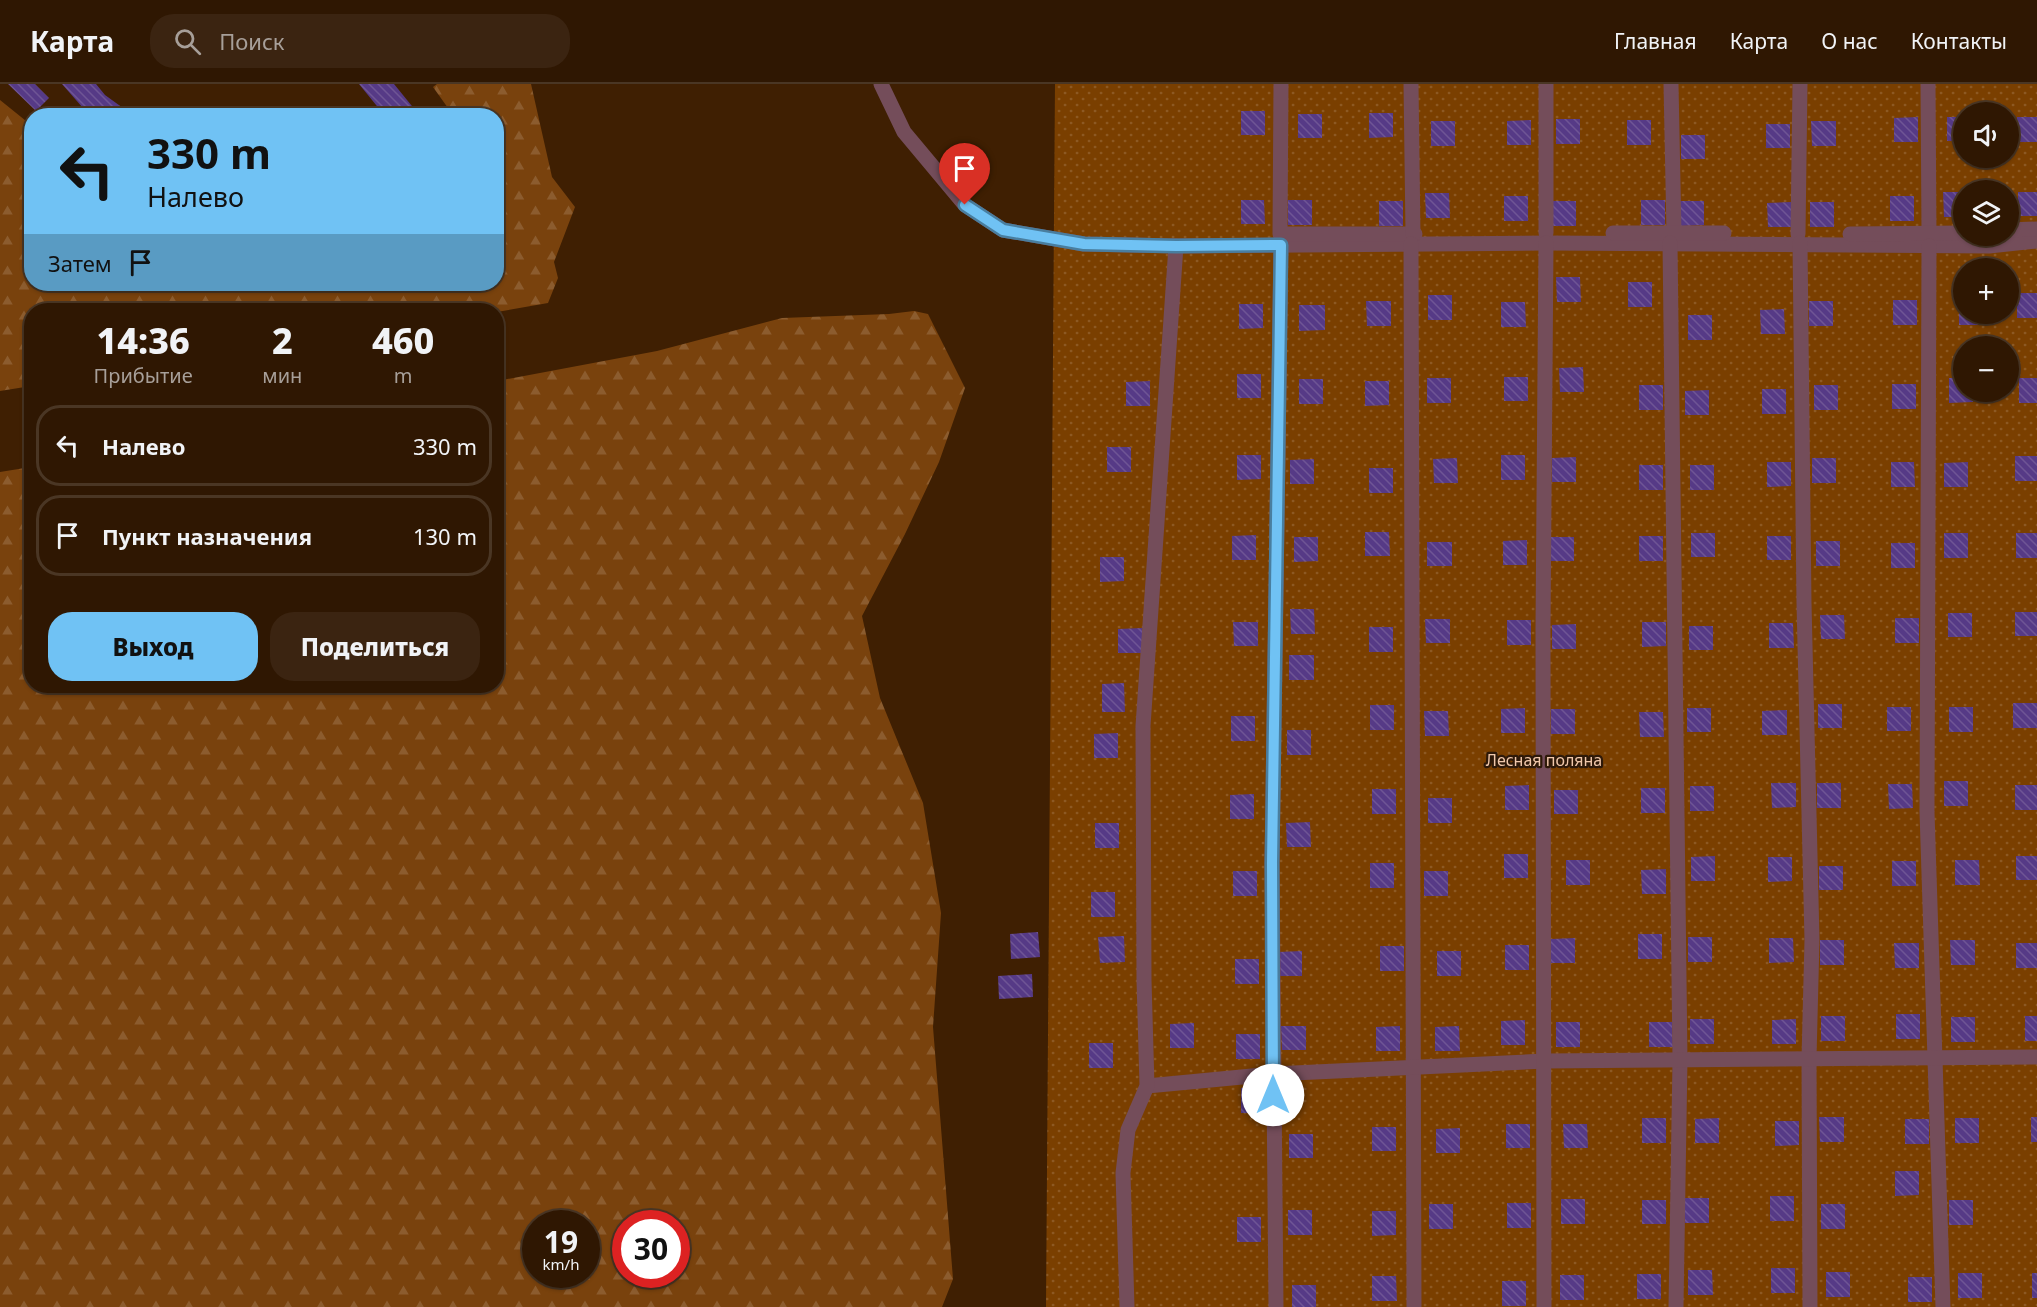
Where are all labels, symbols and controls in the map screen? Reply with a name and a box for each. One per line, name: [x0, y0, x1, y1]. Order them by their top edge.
search box: [150, 14, 570, 68]
text: Карта: [30, 22, 114, 60]
icon: search: [171, 25, 204, 58]
text: Поиск: [219, 26, 285, 56]
text: Главная: [1614, 27, 1697, 55]
text: Карта: [1730, 27, 1788, 55]
text: О нас: [1821, 27, 1878, 55]
text: Контакты: [1911, 27, 2007, 55]
map controls: [1953, 102, 2019, 402]
button: sound: [1953, 102, 2019, 168]
text: 330 m: [147, 124, 271, 181]
icon: left: [48, 132, 126, 210]
pin: [939, 143, 990, 205]
icon: arrive: [948, 152, 981, 185]
text: Налево: [147, 178, 244, 215]
button: layers: [1953, 180, 2019, 246]
icon: arrive: [124, 246, 157, 279]
text: Затем: [48, 248, 112, 278]
button: +: [1953, 258, 2019, 324]
text: 14:36: [96, 316, 190, 365]
text: 2: [272, 316, 293, 365]
text: 460: [372, 316, 434, 365]
button: −: [1953, 336, 2019, 402]
text: Прибытие: [94, 362, 193, 389]
text: мин: [262, 362, 302, 389]
text: m: [394, 362, 413, 389]
icon: left: [51, 429, 84, 462]
text: Налево: [102, 431, 185, 461]
text: 330 m: [413, 431, 477, 461]
icon: arrive: [51, 519, 84, 552]
text: Пункт назначения: [102, 521, 312, 551]
text: 130 m: [413, 521, 477, 551]
button: Выход: [48, 612, 258, 681]
button: Поделиться: [270, 612, 480, 681]
park label: Лесная поляна: [1486, 749, 1602, 771]
position arrow: [1241, 1063, 1305, 1127]
speed limit sign: 30: [612, 1210, 690, 1288]
text: 19: [544, 1221, 578, 1262]
text: km/h: [543, 1254, 579, 1274]

